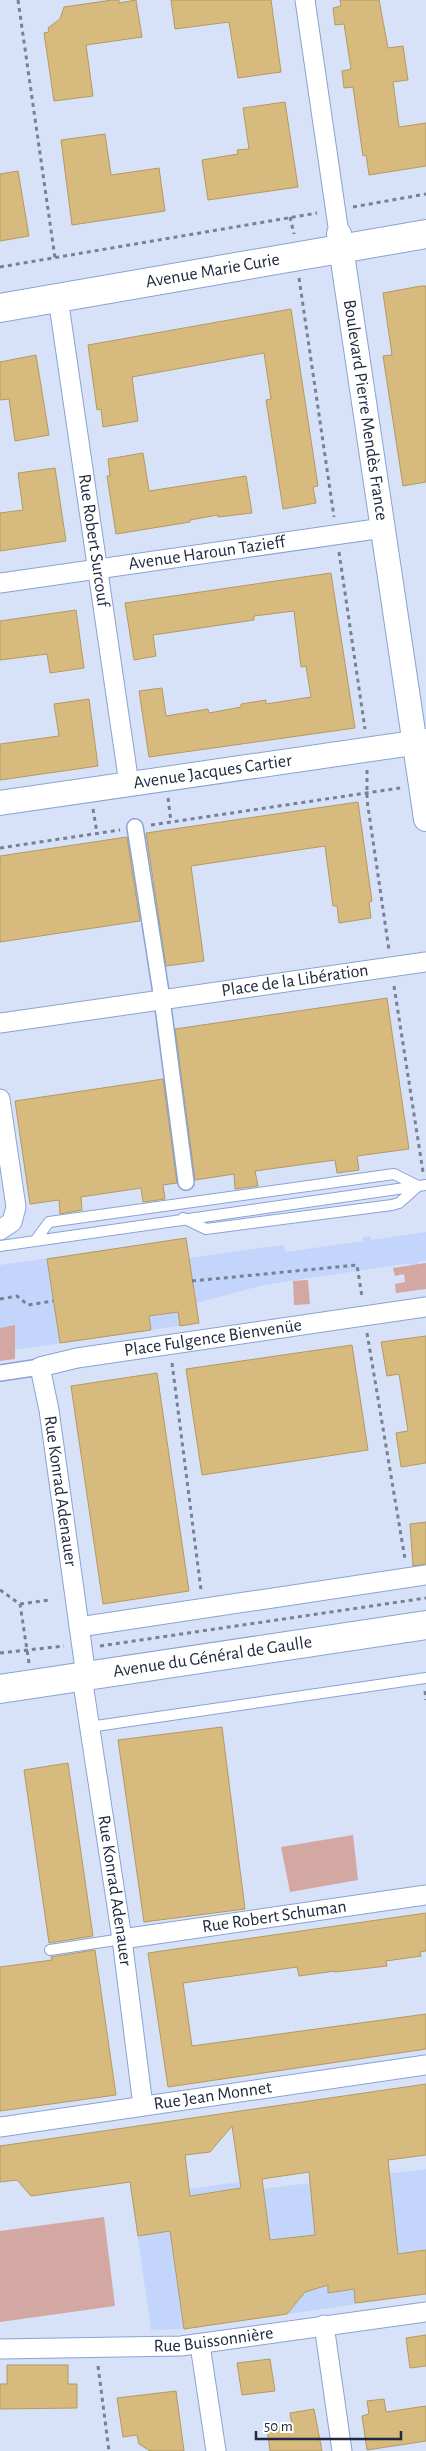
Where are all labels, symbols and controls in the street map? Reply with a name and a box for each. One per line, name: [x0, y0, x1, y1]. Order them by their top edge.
street label: Avenue Marie Curie: [144, 251, 281, 292]
street label: Boulevard Pierre Mendès France: [340, 298, 390, 522]
street label: Rue Robert Surcouf: [75, 473, 112, 610]
street label: Avenue Haroun Tazieff: [127, 533, 288, 573]
street label: Avenue Jacques Cartier: [132, 752, 293, 792]
street label: Place de la Libération: [220, 961, 370, 1000]
street label: Place Fulgence Bienvenüe: [123, 1316, 303, 1360]
street label: Rue Konrad Adenauer: [41, 1414, 80, 1568]
street label: Avenue du Général de Gaulle: [112, 1633, 313, 1681]
street label: Rue Konrad Adenauer: [94, 1814, 134, 1967]
street label: Rue Robert Schuman: [201, 1898, 348, 1936]
street label: Rue Jean Monnet: [153, 2079, 273, 2114]
street label: Rue Buissonnière: [154, 2324, 275, 2355]
scale bar: [256, 2408, 401, 2440]
text: 50 m: [264, 2419, 293, 2434]

